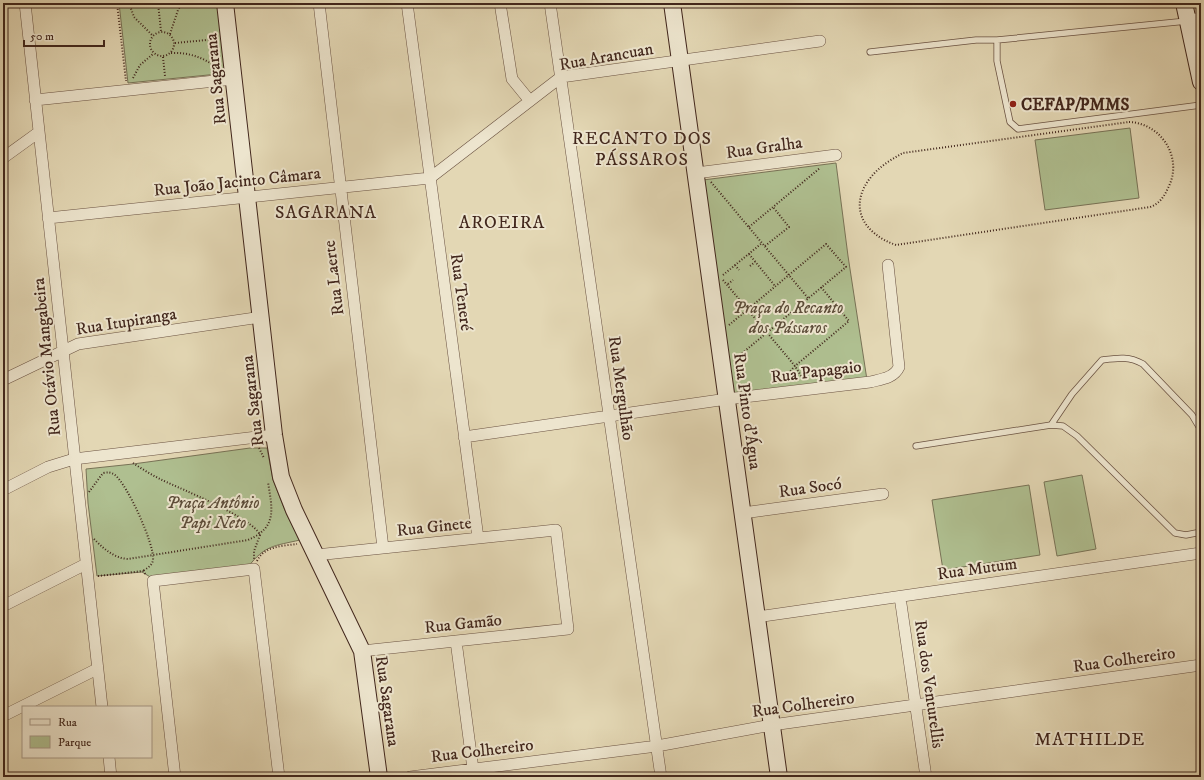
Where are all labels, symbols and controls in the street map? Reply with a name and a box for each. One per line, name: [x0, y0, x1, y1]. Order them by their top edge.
scale bar: [24, 22, 104, 48]
text: 50 m: [30, 29, 54, 44]
street label: Rua Sagarana: [200, 31, 232, 126]
street label: Rua Arancuan: [557, 38, 655, 76]
place label: CEFAP/PMMS: [1021, 94, 1130, 116]
marker: CEFAP/PMMS: [1008, 99, 1018, 109]
district label: RECANTO DOS PÁSSAROS: [572, 128, 712, 171]
street label: Rua Gralha: [724, 132, 805, 164]
street label: Rua João Jacinto Câmara: [153, 162, 322, 202]
district label: SAGARANA: [275, 202, 377, 224]
district label: AROEIRA: [459, 212, 545, 234]
street label: Rua Laerte: [318, 239, 350, 317]
street label: Rua Teneré: [445, 252, 477, 332]
street label: Rua Otávio Mangabeira: [28, 276, 66, 437]
park label: Praça do Recanto dos Pássaros: [733, 297, 843, 339]
street label: Rua Itupiranga: [74, 303, 179, 341]
street label: Rua Mergulhão: [603, 335, 639, 442]
street label: Rua Pinto d'Água: [728, 351, 767, 472]
street label: Rua Sagarana: [236, 353, 269, 448]
street label: Rua Papagaio: [769, 356, 863, 388]
street label: Rua Socó: [777, 473, 843, 503]
park label: Praça Antônio Papi Neto: [166, 492, 260, 534]
street label: Rua Ginete: [396, 512, 473, 542]
street label: Rua Mutum: [936, 552, 1019, 585]
street label: Rua Gamão: [423, 609, 503, 639]
street label: Rua dos Venturellis: [909, 619, 949, 750]
street label: Rua Colhereiro: [1071, 642, 1177, 678]
street label: Rua Sagarana: [370, 654, 404, 749]
street label: Rua Colhereiro: [750, 687, 856, 723]
legend: [22, 706, 152, 758]
text: Rua: [58, 715, 78, 730]
district label: MATHILDE: [1035, 729, 1145, 751]
street label: Rua Colhereiro: [430, 734, 535, 768]
text: Parque: [58, 735, 91, 750]

